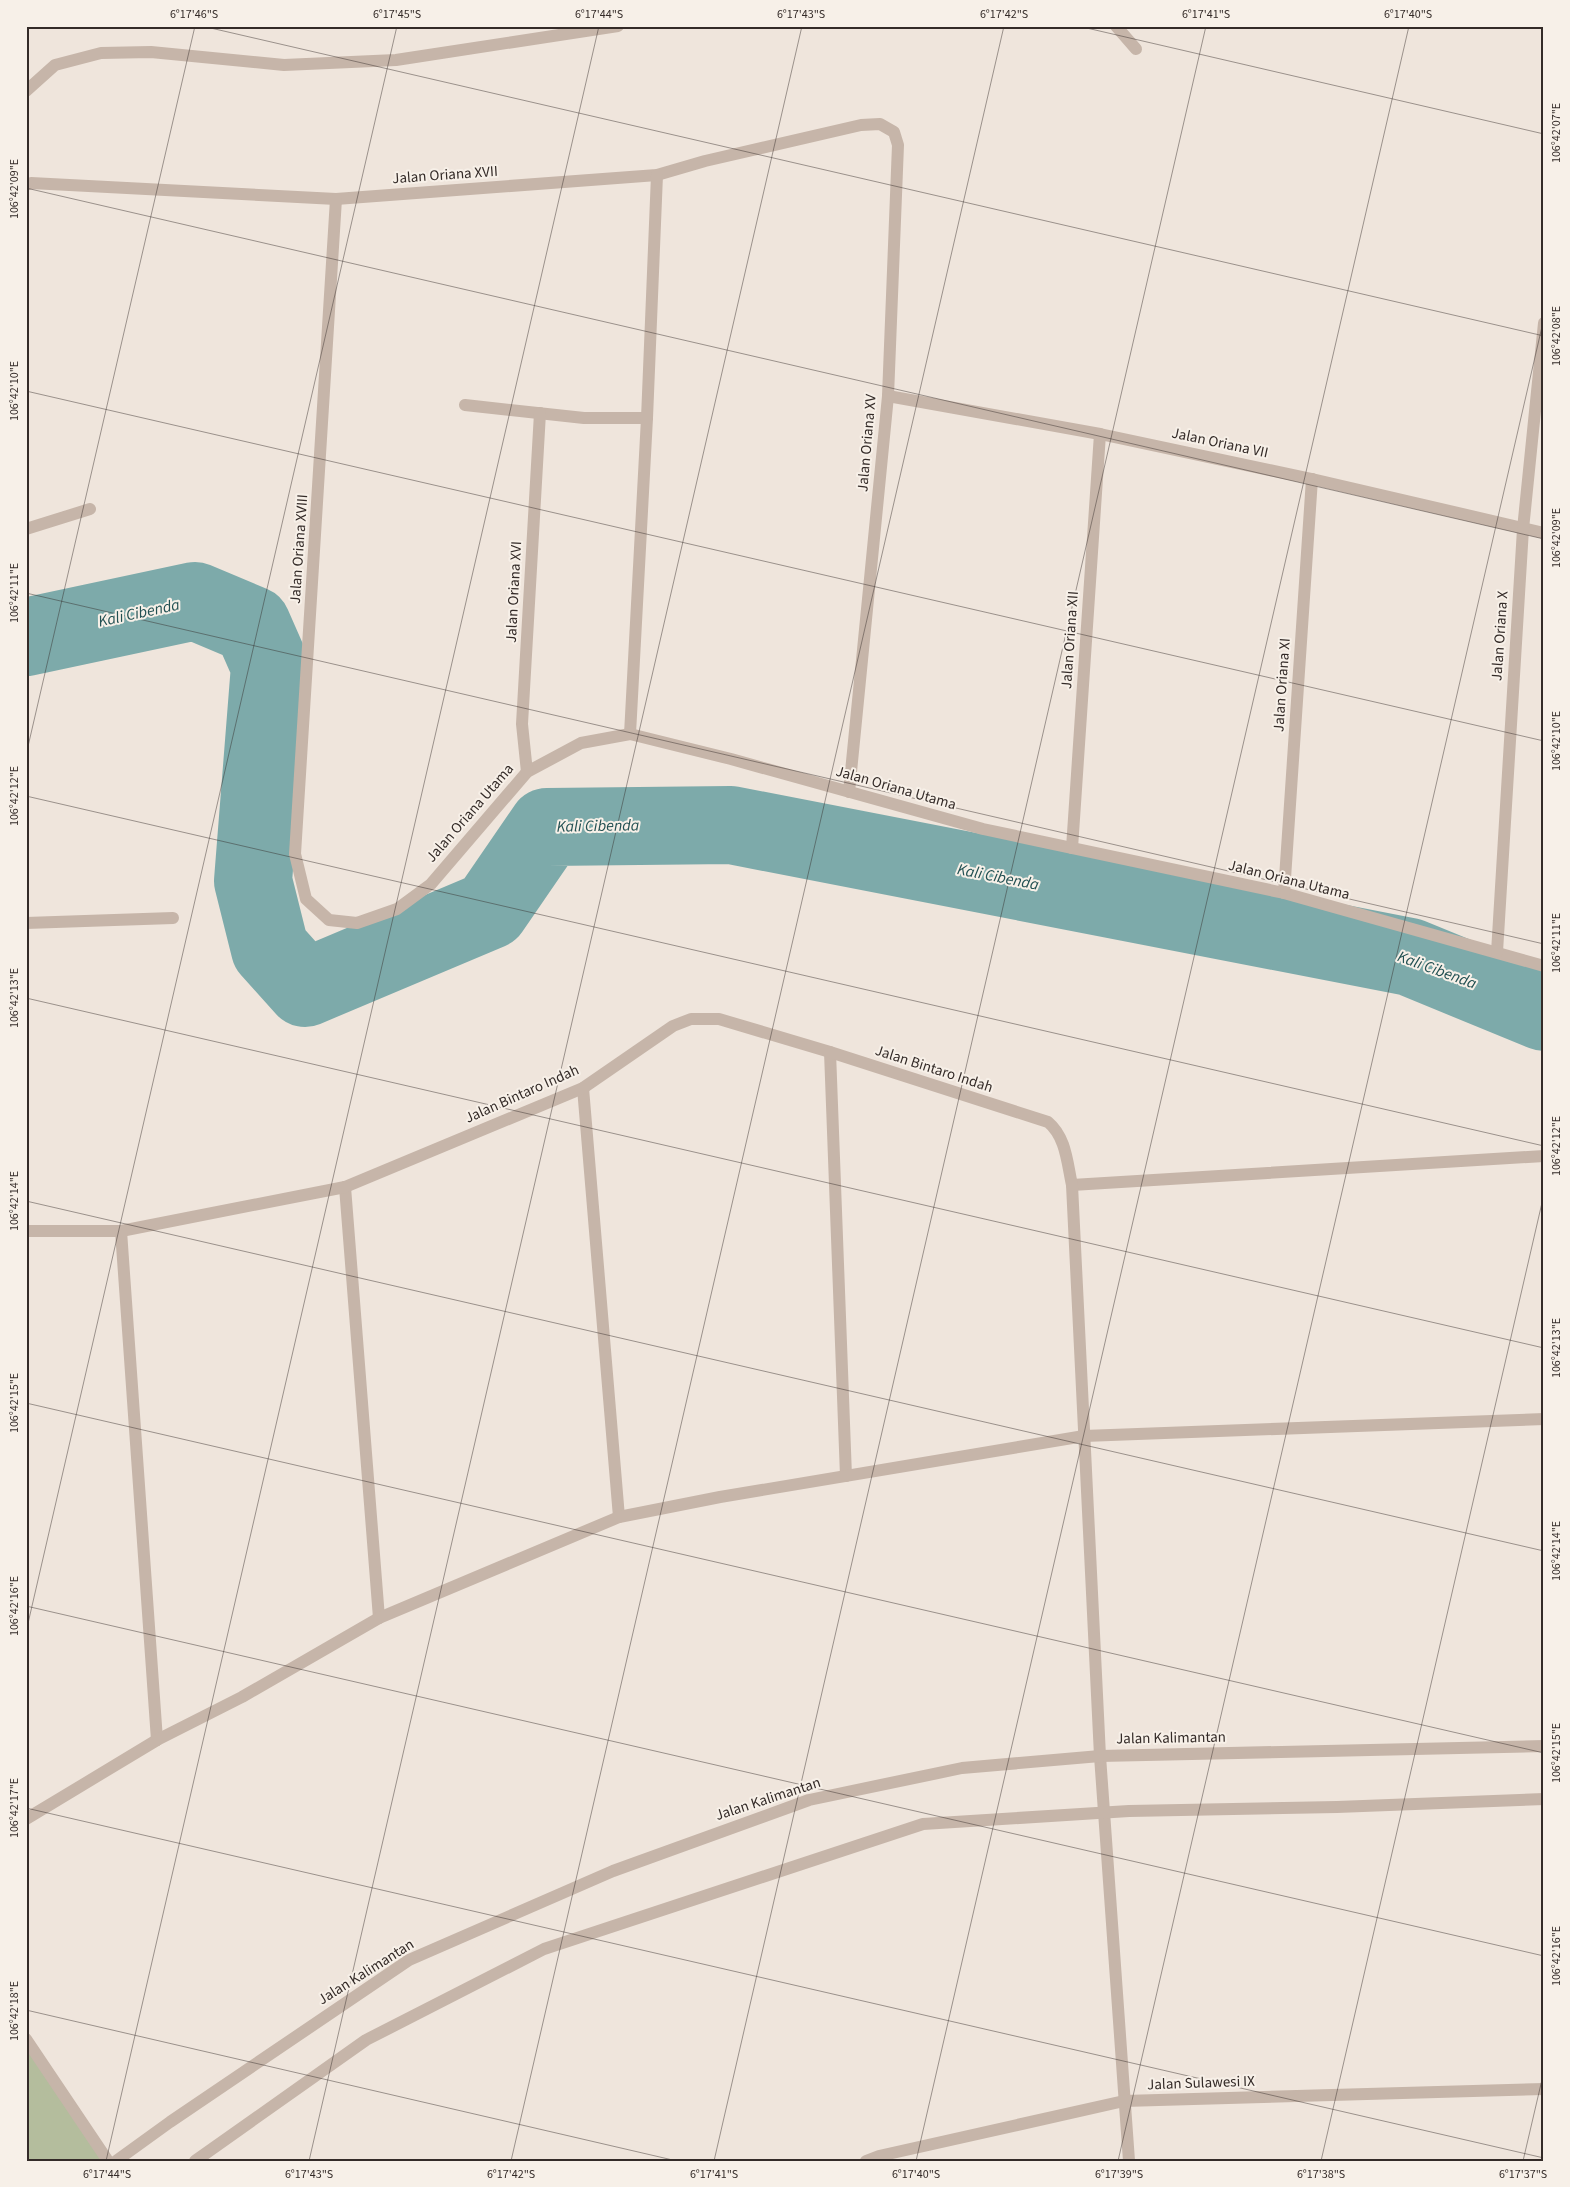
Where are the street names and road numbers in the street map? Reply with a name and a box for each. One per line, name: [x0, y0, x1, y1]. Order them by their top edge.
street label: Jalan Oriana XVII: [391, 161, 499, 189]
street label: Jalan Oriana XV: [852, 393, 882, 493]
street label: Jalan Oriana VII: [1170, 423, 1270, 463]
street label: Jalan Oriana XVIII: [285, 494, 313, 604]
street label: Jalan Oriana XVI: [501, 541, 527, 643]
street label: Jalan Oriana XII: [1056, 590, 1084, 690]
street label: Jalan Oriana X: [1486, 590, 1514, 682]
street label: Jalan Oriana XI: [1268, 637, 1296, 733]
street label: Jalan Oriana Utama: [421, 759, 519, 867]
street label: Jalan Oriana Utama: [833, 761, 959, 815]
street label: Jalan Oriana Utama: [1226, 855, 1352, 905]
street label: Jalan Bintaro Indah: [872, 1040, 996, 1098]
street label: Jalan Bintaro Indah: [462, 1059, 582, 1129]
street label: Jalan Kalimantan: [1116, 1727, 1226, 1749]
street label: Jalan Kalimantan: [713, 1772, 823, 1826]
street label: Jalan Kalimantan: [314, 1934, 418, 2010]
street label: Jalan Sulawesi IX: [1147, 2071, 1255, 2095]

